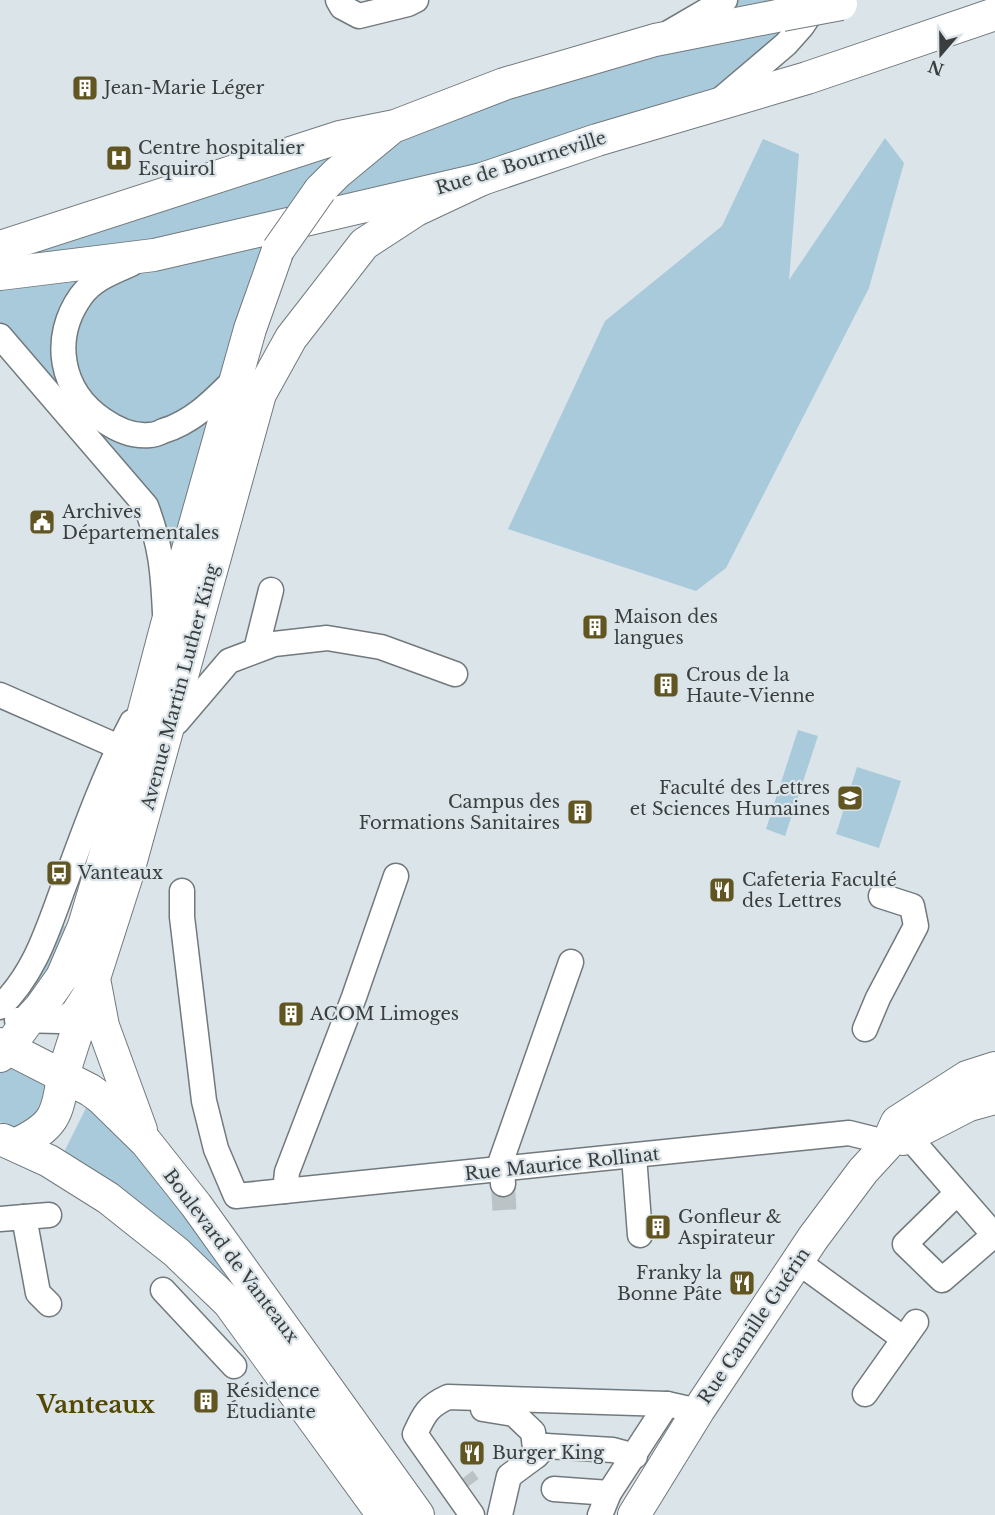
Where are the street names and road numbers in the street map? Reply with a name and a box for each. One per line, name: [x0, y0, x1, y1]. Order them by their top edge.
street label: Rue de Bourneville: [433, 127, 609, 199]
street label: Avenue Martin Luther King: [136, 561, 224, 813]
street label: Rue Maurice Rollinat: [463, 1143, 661, 1185]
street label: Boulevard de Vanteaux: [158, 1165, 304, 1347]
street label: Rue Camille Guérin: [693, 1244, 815, 1408]

